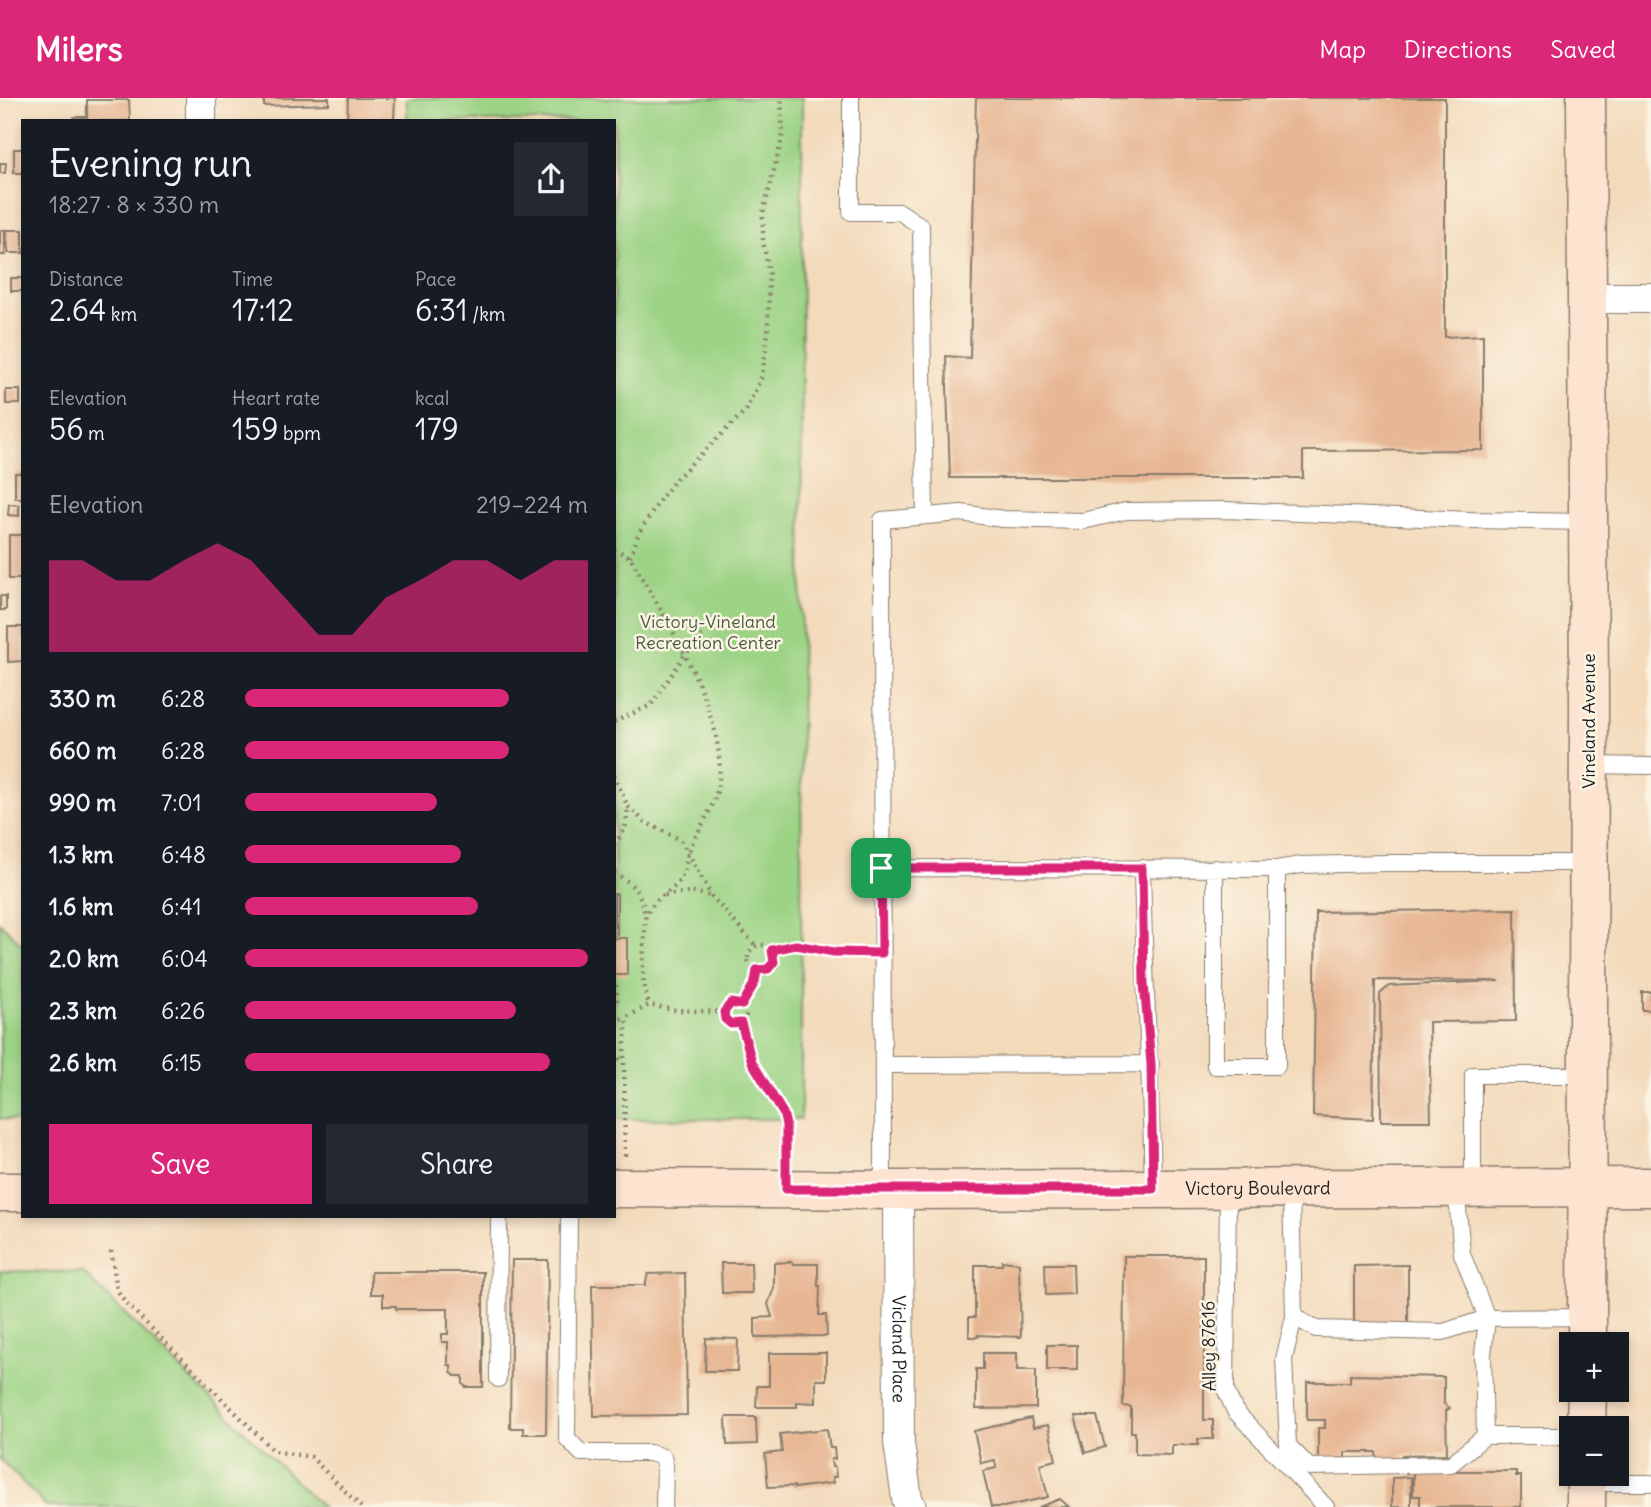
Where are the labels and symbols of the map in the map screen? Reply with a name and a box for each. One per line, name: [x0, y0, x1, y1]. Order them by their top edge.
park label: Victory-Vineland Recreation Center: [635, 610, 782, 654]
street label: Vineland Avenue: [1577, 653, 1600, 789]
pin: [851, 838, 911, 898]
street label: Victory Boulevard: [1185, 1176, 1331, 1200]
street label: Vicland Place: [887, 1295, 911, 1403]
street label: Alley 87616: [1196, 1300, 1221, 1392]

